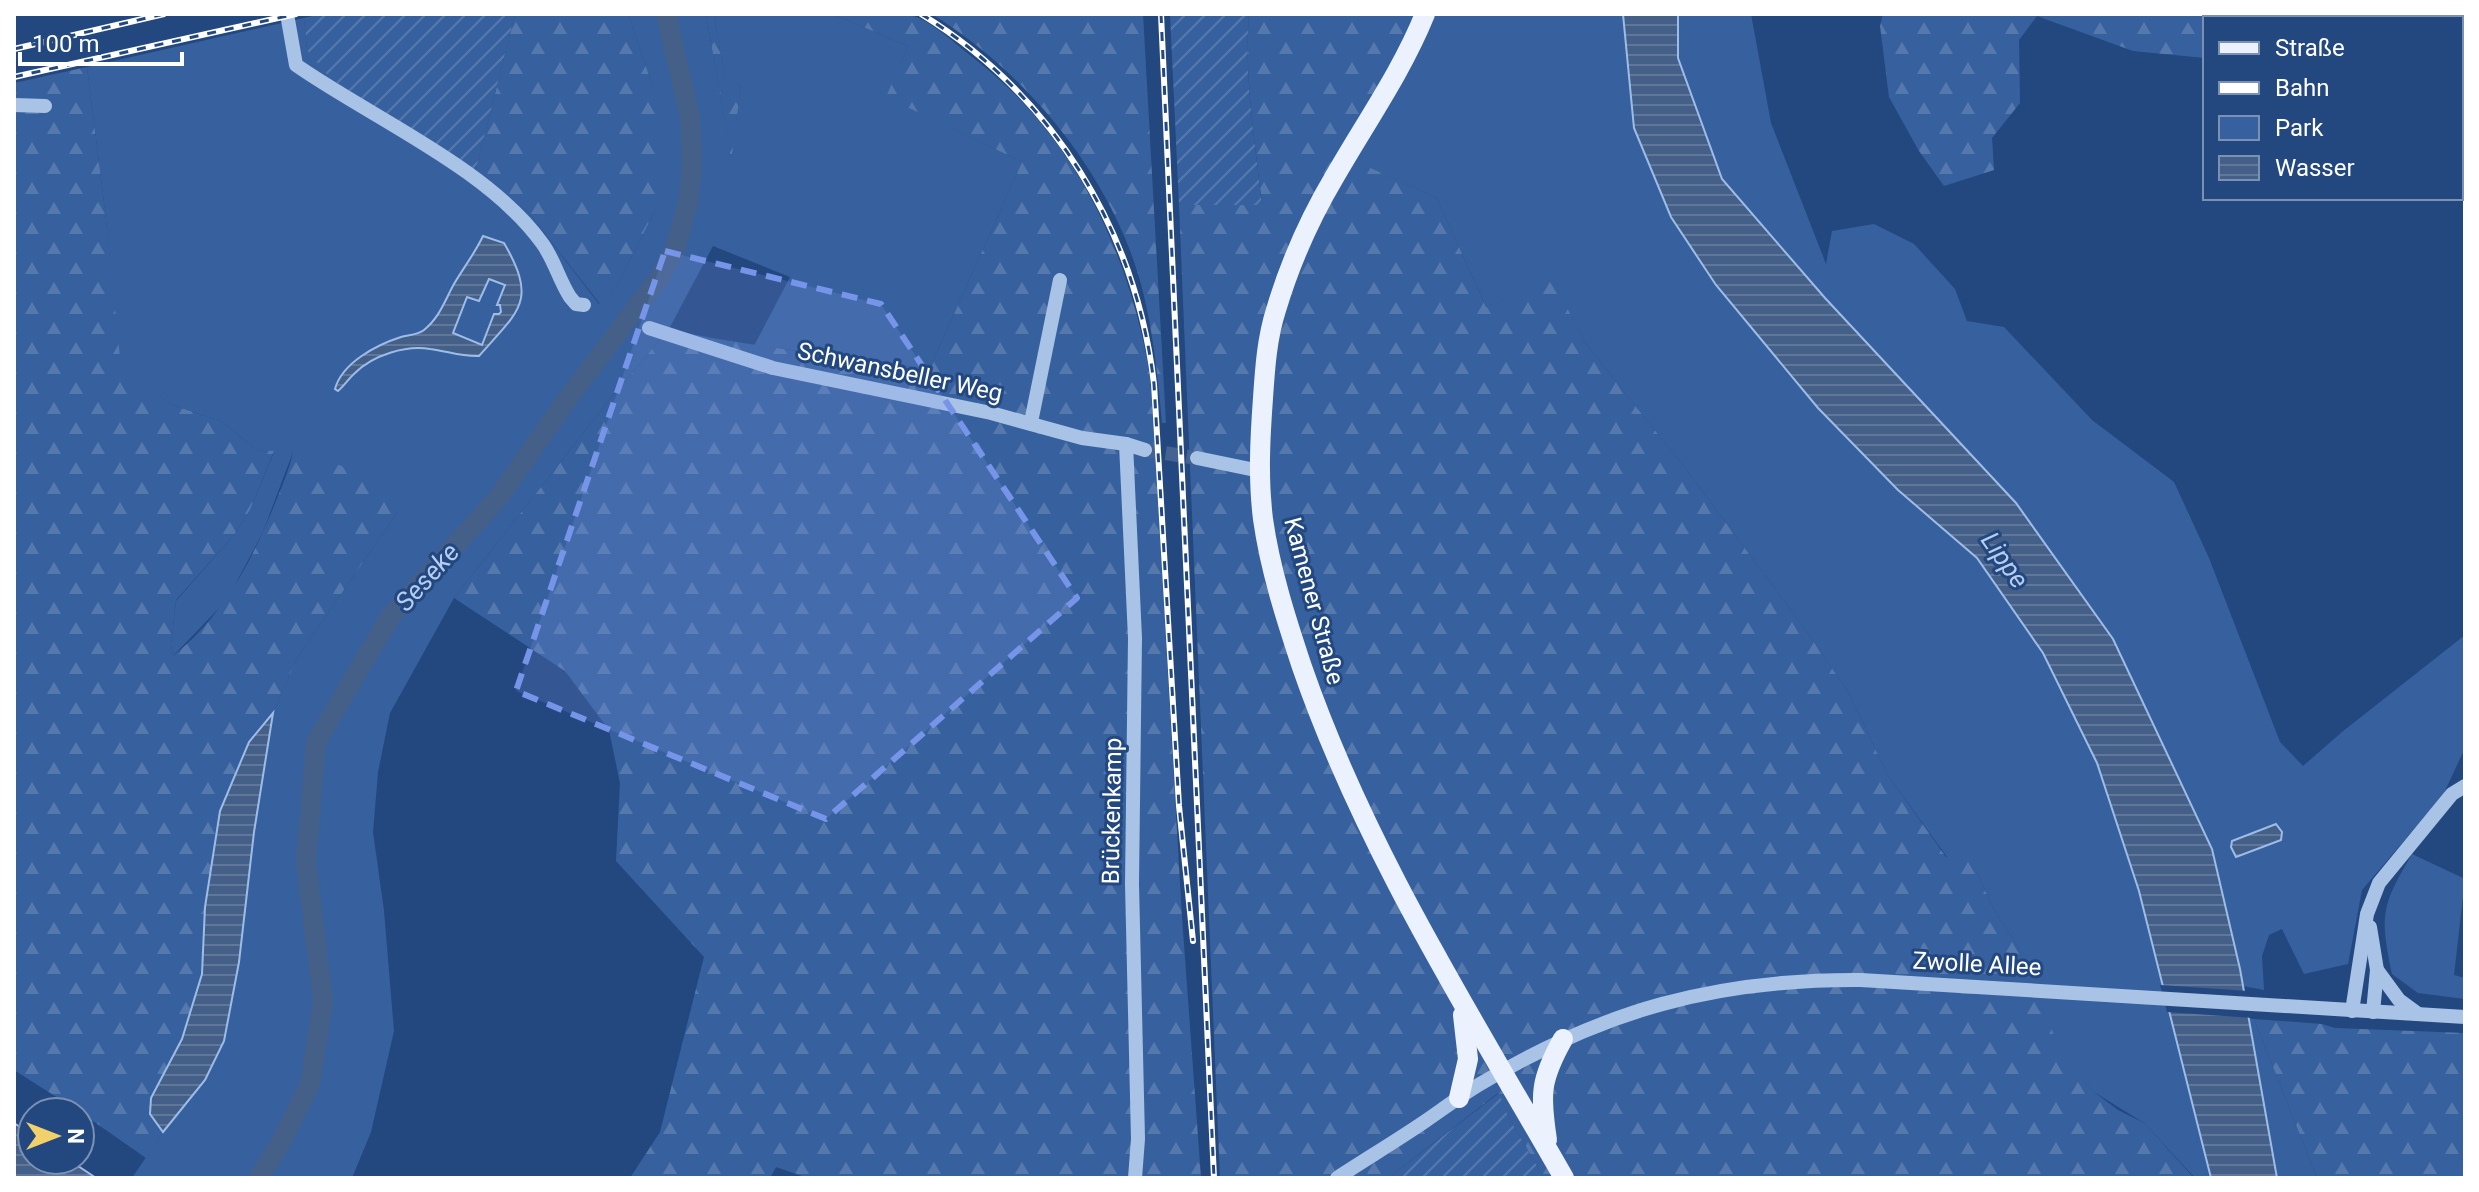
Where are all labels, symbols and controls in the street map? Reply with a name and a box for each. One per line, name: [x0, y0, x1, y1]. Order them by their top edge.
scale bar: [20, 16, 182, 66]
legend: [2203, 16, 2463, 200]
text: 100 m: [32, 30, 99, 58]
text: Straße: [2275, 34, 2345, 62]
text: Bahn: [2275, 74, 2329, 102]
text: Park: [2275, 114, 2324, 142]
text: Wasser: [2275, 154, 2355, 182]
street label: Schwansbeller Weg: [795, 337, 1005, 407]
street label: Kamener Straße: [1278, 514, 1350, 688]
water label: Lippe: [1975, 526, 2035, 594]
water label: Seseke: [389, 537, 465, 617]
street label: Brückenkamp: [1097, 738, 1127, 884]
street label: Zwolle Allee: [1912, 947, 2042, 981]
north arrow: [16, 1096, 96, 1176]
text: N: [63, 1128, 88, 1144]

